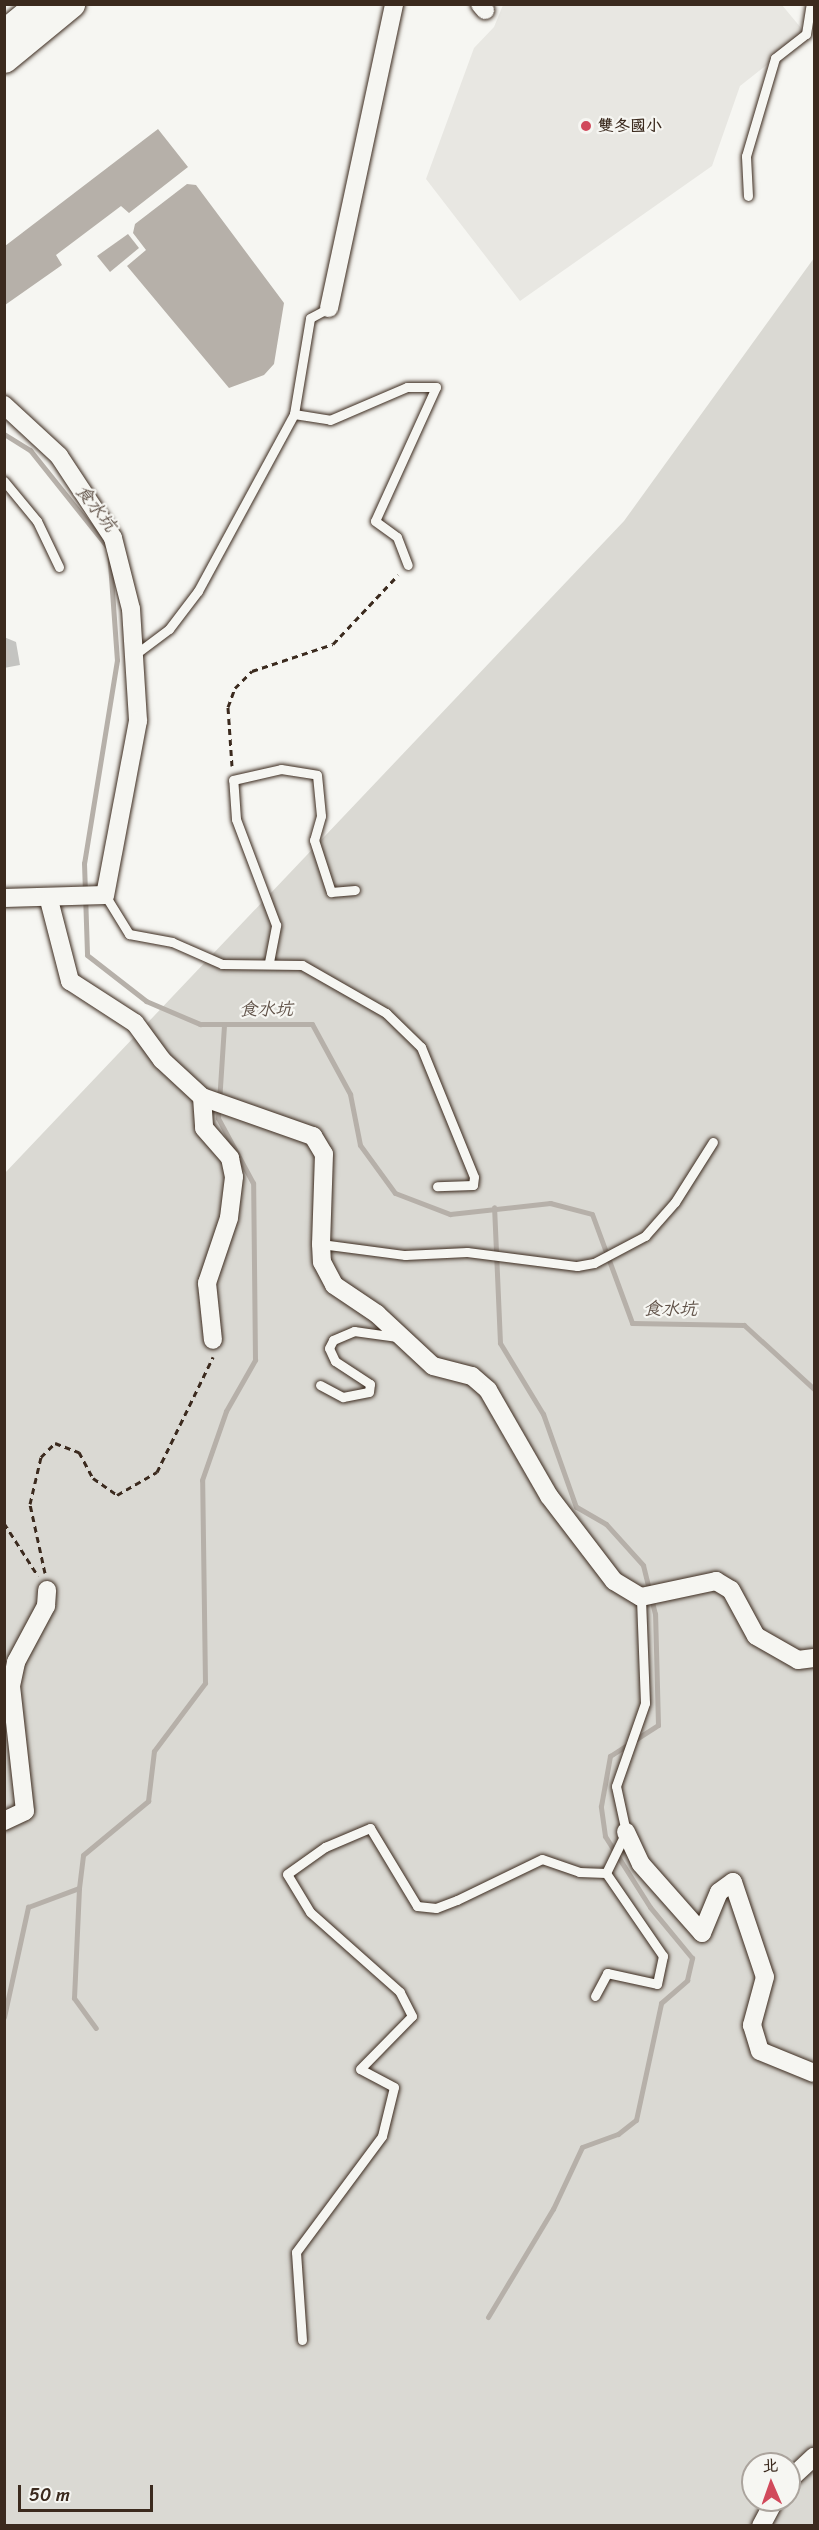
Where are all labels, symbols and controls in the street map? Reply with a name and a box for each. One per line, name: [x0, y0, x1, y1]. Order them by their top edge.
place label: 雙冬國小: [598, 116, 662, 136]
marker: 雙冬國小: [579, 119, 593, 133]
water label: 食水坑: [71, 480, 121, 536]
water label: 食水坑: [239, 998, 293, 1020]
water label: 食水坑: [643, 1298, 697, 1320]
text: 北: [762, 2451, 779, 2480]
north arrow: [741, 2452, 801, 2512]
scale bar: [21, 2473, 156, 2511]
text: 50 m: [29, 2479, 70, 2511]

